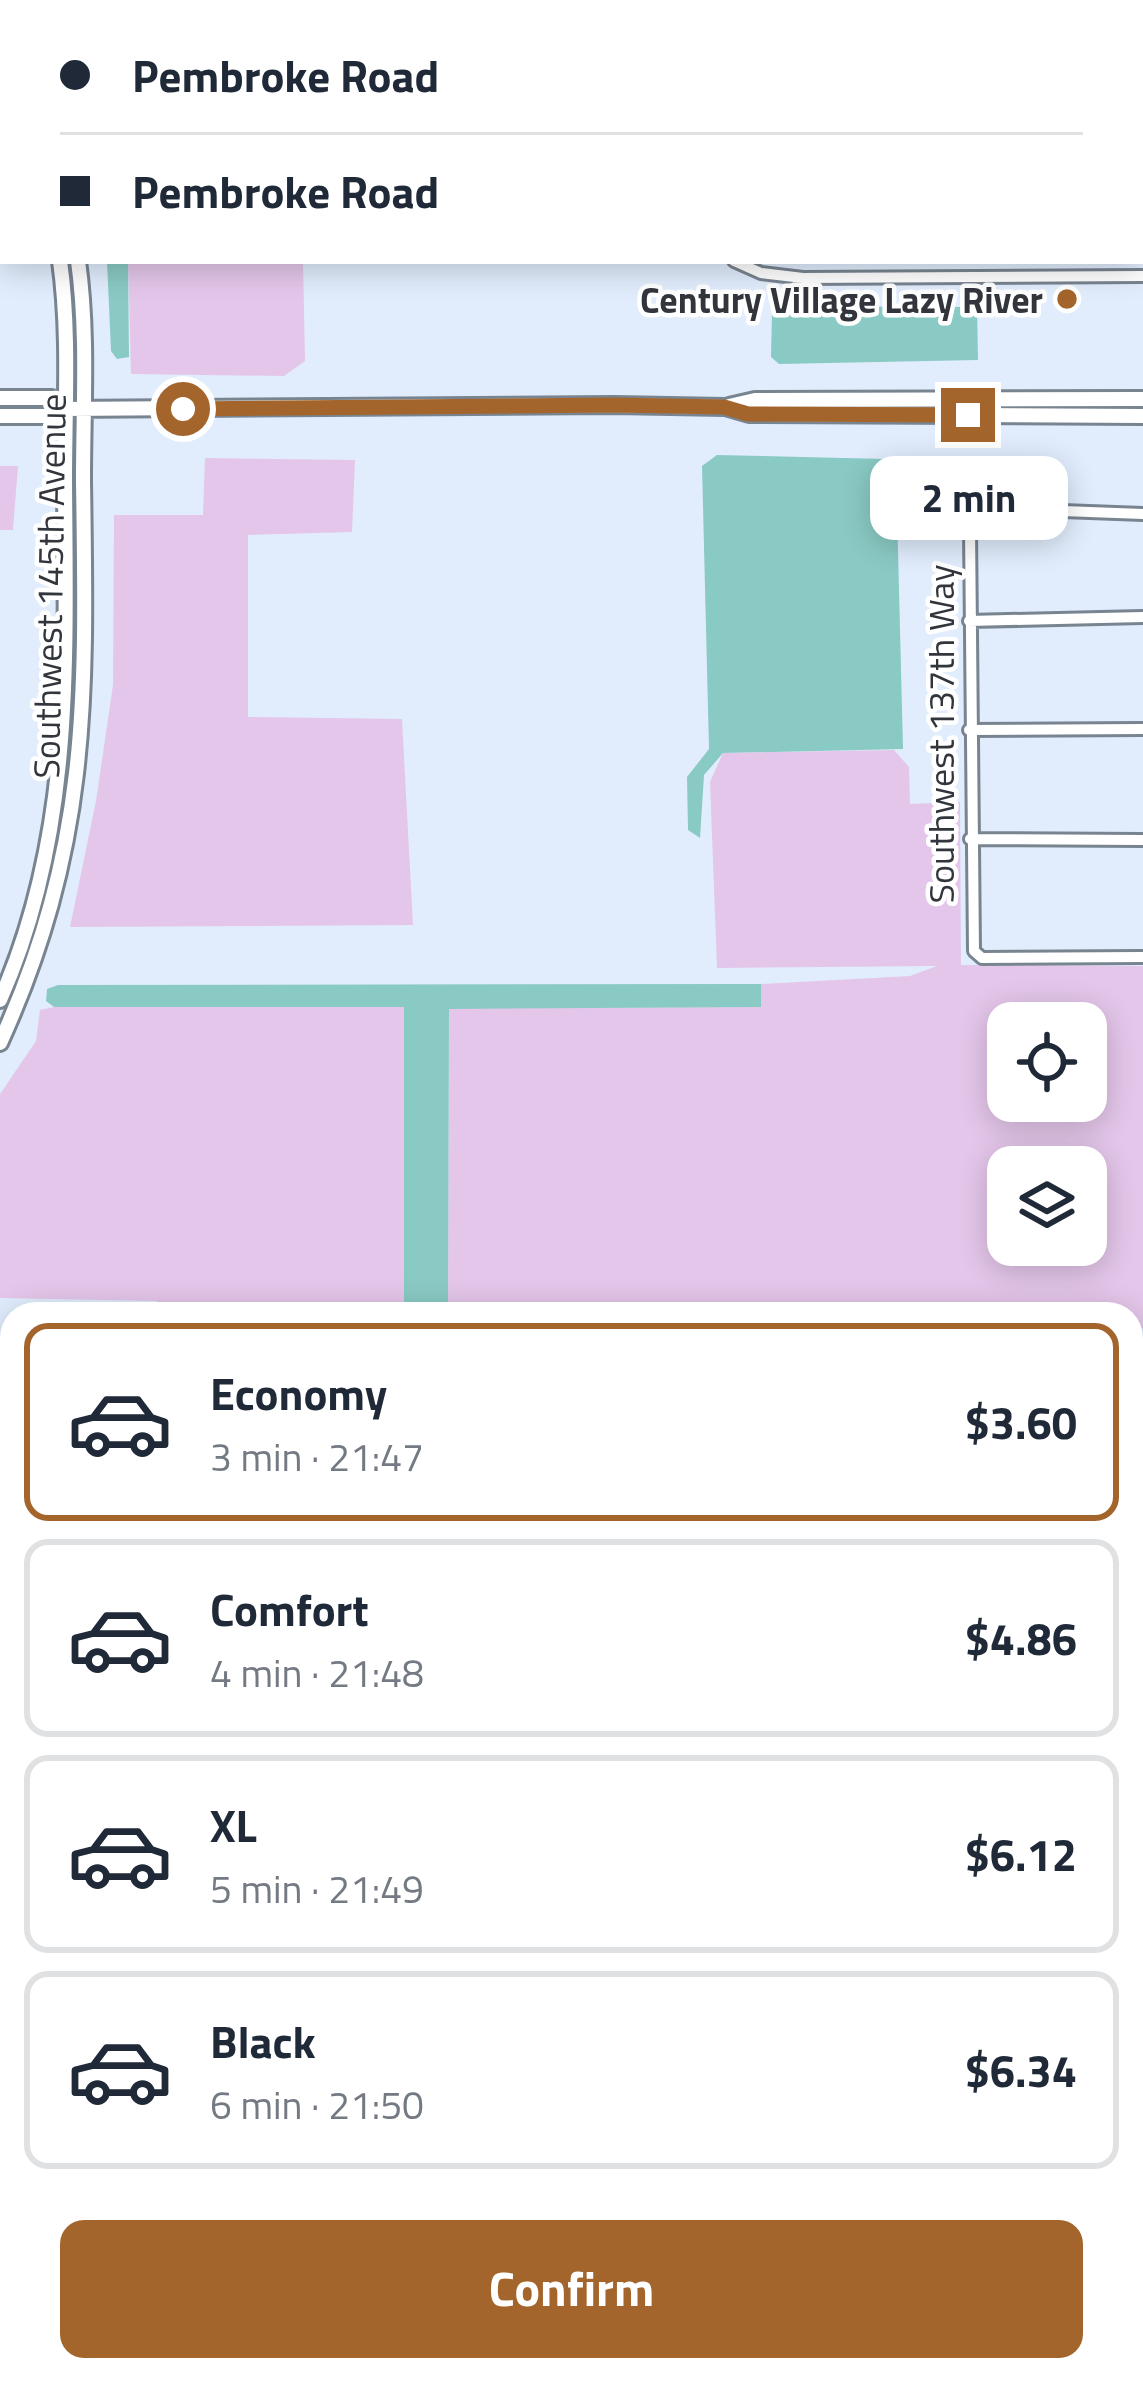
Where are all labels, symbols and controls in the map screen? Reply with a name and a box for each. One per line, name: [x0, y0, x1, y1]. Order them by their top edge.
text: Pembroke Road: [132, 41, 439, 109]
text: Pembroke Road: [132, 157, 439, 225]
place label: Century Village Lazy River: [640, 272, 1043, 327]
marker: Century Village Lazy River: [1054, 286, 1080, 312]
route start: [156, 382, 210, 436]
route end: [941, 388, 995, 442]
street label: Southwest 145th Avenue: [18, 393, 80, 779]
callout: 2 min: [869, 457, 1067, 541]
text: 2 min: [922, 468, 1016, 527]
street label: Southwest 137th Way: [913, 564, 968, 904]
map controls: [987, 1002, 1107, 1266]
button: locate: [987, 1002, 1107, 1122]
button: layers: [987, 1146, 1107, 1266]
text: Economy: [210, 1359, 387, 1427]
icon: car: [66, 1368, 174, 1476]
text: $3.60: [965, 1388, 1077, 1456]
text: 3 min · 21:47: [210, 1427, 424, 1486]
text: Comfort: [210, 1575, 369, 1643]
icon: car: [66, 1584, 174, 1692]
text: $4.86: [965, 1604, 1077, 1672]
text: 4 min · 21:48: [210, 1643, 424, 1702]
text: XL: [210, 1791, 257, 1859]
icon: car: [66, 1800, 174, 1908]
text: $6.12: [965, 1820, 1077, 1888]
text: 5 min · 21:49: [210, 1859, 424, 1918]
text: Black: [210, 2007, 316, 2075]
icon: car: [66, 2016, 174, 2124]
text: $6.34: [965, 2036, 1077, 2104]
text: 6 min · 21:50: [210, 2075, 424, 2134]
button: Confirm: [60, 2220, 1083, 2358]

